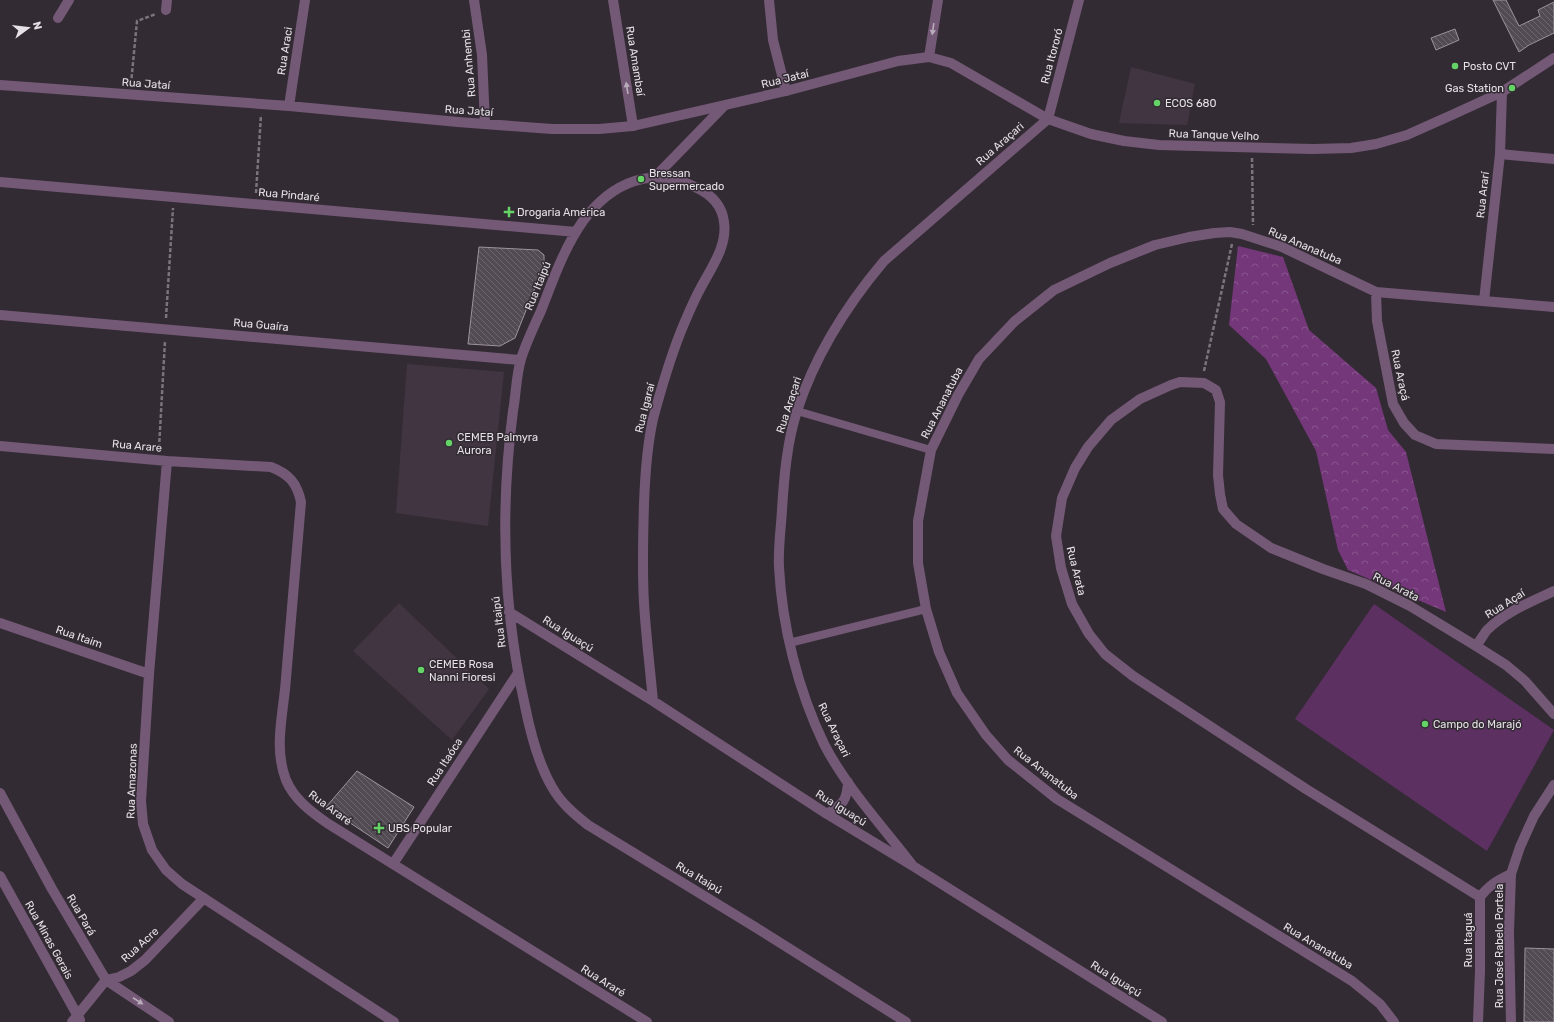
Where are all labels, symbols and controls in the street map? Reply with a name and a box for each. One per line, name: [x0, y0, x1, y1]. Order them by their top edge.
north arrow: [8, 8, 48, 48]
text: N: [30, 20, 45, 31]
one-way arrow: [930, 23, 936, 35]
street label: Rua Amambaí: [623, 25, 647, 98]
street label: Rua Araci: [275, 26, 295, 76]
street label: Rua Itororó: [1038, 27, 1066, 85]
street label: Rua Anhembi: [460, 28, 478, 98]
place label: Posto CVT: [1463, 60, 1517, 73]
marker: Posto CVT: [1450, 61, 1460, 71]
street label: Rua Jataí: [760, 66, 811, 91]
street label: Rua Jataí: [121, 76, 172, 92]
one-way arrow: [624, 82, 630, 94]
place label: Gas Station: [1445, 82, 1504, 95]
marker: Gas Station: [1507, 83, 1517, 93]
place label: ECOS 680: [1165, 97, 1217, 110]
marker: ECOS 680: [1152, 98, 1162, 108]
street label: Rua Jataí: [444, 103, 495, 119]
street label: Rua Araçari: [974, 120, 1026, 168]
street label: Rua Tanque Velho: [1168, 127, 1260, 143]
place label: Bressan Supermercado: [649, 167, 724, 193]
street label: Rua Ararí: [1474, 170, 1492, 219]
marker: Bressan Supermercado: [636, 174, 646, 184]
street label: Rua Pindaré: [258, 186, 320, 204]
place label: Drogaria América: [517, 206, 605, 219]
marker: Drogaria América: [504, 207, 514, 217]
street label: Rua Ananatuba: [1266, 225, 1344, 267]
street label: Rua Itaipú: [522, 260, 554, 312]
street label: Rua Guaíra: [233, 316, 289, 334]
street label: Rua Araçá: [1388, 348, 1412, 402]
street label: Rua Ananatuba: [918, 365, 966, 441]
street label: Rua Araçari: [774, 375, 804, 435]
street label: Rua Igaraí: [633, 380, 658, 434]
place label: CEMEB Palmyra Aurora: [457, 431, 538, 457]
street label: Rua Arare: [111, 437, 163, 455]
marker: CEMEB Palmyra Aurora: [444, 438, 454, 448]
street label: Rua Arata: [1064, 545, 1088, 597]
street label: Rua Arata: [1371, 570, 1421, 604]
street label: Rua Açaí: [1483, 586, 1528, 621]
street label: Rua Itaipú: [489, 595, 509, 649]
street label: Rua Iguaçú: [540, 613, 596, 655]
street label: Rua Itaim: [54, 623, 104, 651]
place label: CEMEB Rosa Nanni Fioresi: [429, 658, 495, 684]
marker: CEMEB Rosa Nanni Fioresi: [416, 665, 426, 675]
street label: Rua Araçari: [815, 701, 853, 759]
place label: Campo do Marajó: [1433, 718, 1521, 731]
marker: Campo do Marajó: [1420, 719, 1430, 729]
street label: Rua Itaóca: [425, 736, 465, 788]
street label: Rua Amazonas: [124, 743, 140, 819]
street label: Rua Ananatuba: [1011, 744, 1081, 802]
street label: Rua Iguaçú: [813, 787, 869, 829]
street label: Rua Araré: [306, 788, 354, 828]
marker: UBS Popular: [373, 822, 385, 834]
place label: UBS Popular: [388, 822, 453, 835]
street label: Rua Itaipú: [673, 859, 725, 897]
street label: Rua José Rabelo Portela: [1493, 884, 1506, 1008]
street label: Rua Pará: [64, 892, 98, 938]
street label: Rua Minas Gerais: [22, 899, 76, 982]
street label: Rua Itaguá: [1462, 912, 1475, 968]
street label: Rua Ananatuba: [1281, 920, 1355, 972]
street label: Rua Acre: [119, 925, 161, 965]
street label: Rua Iguaçú: [1088, 958, 1144, 1000]
street label: Rua Araré: [578, 962, 628, 1000]
one-way arrow: [132, 997, 143, 1005]

